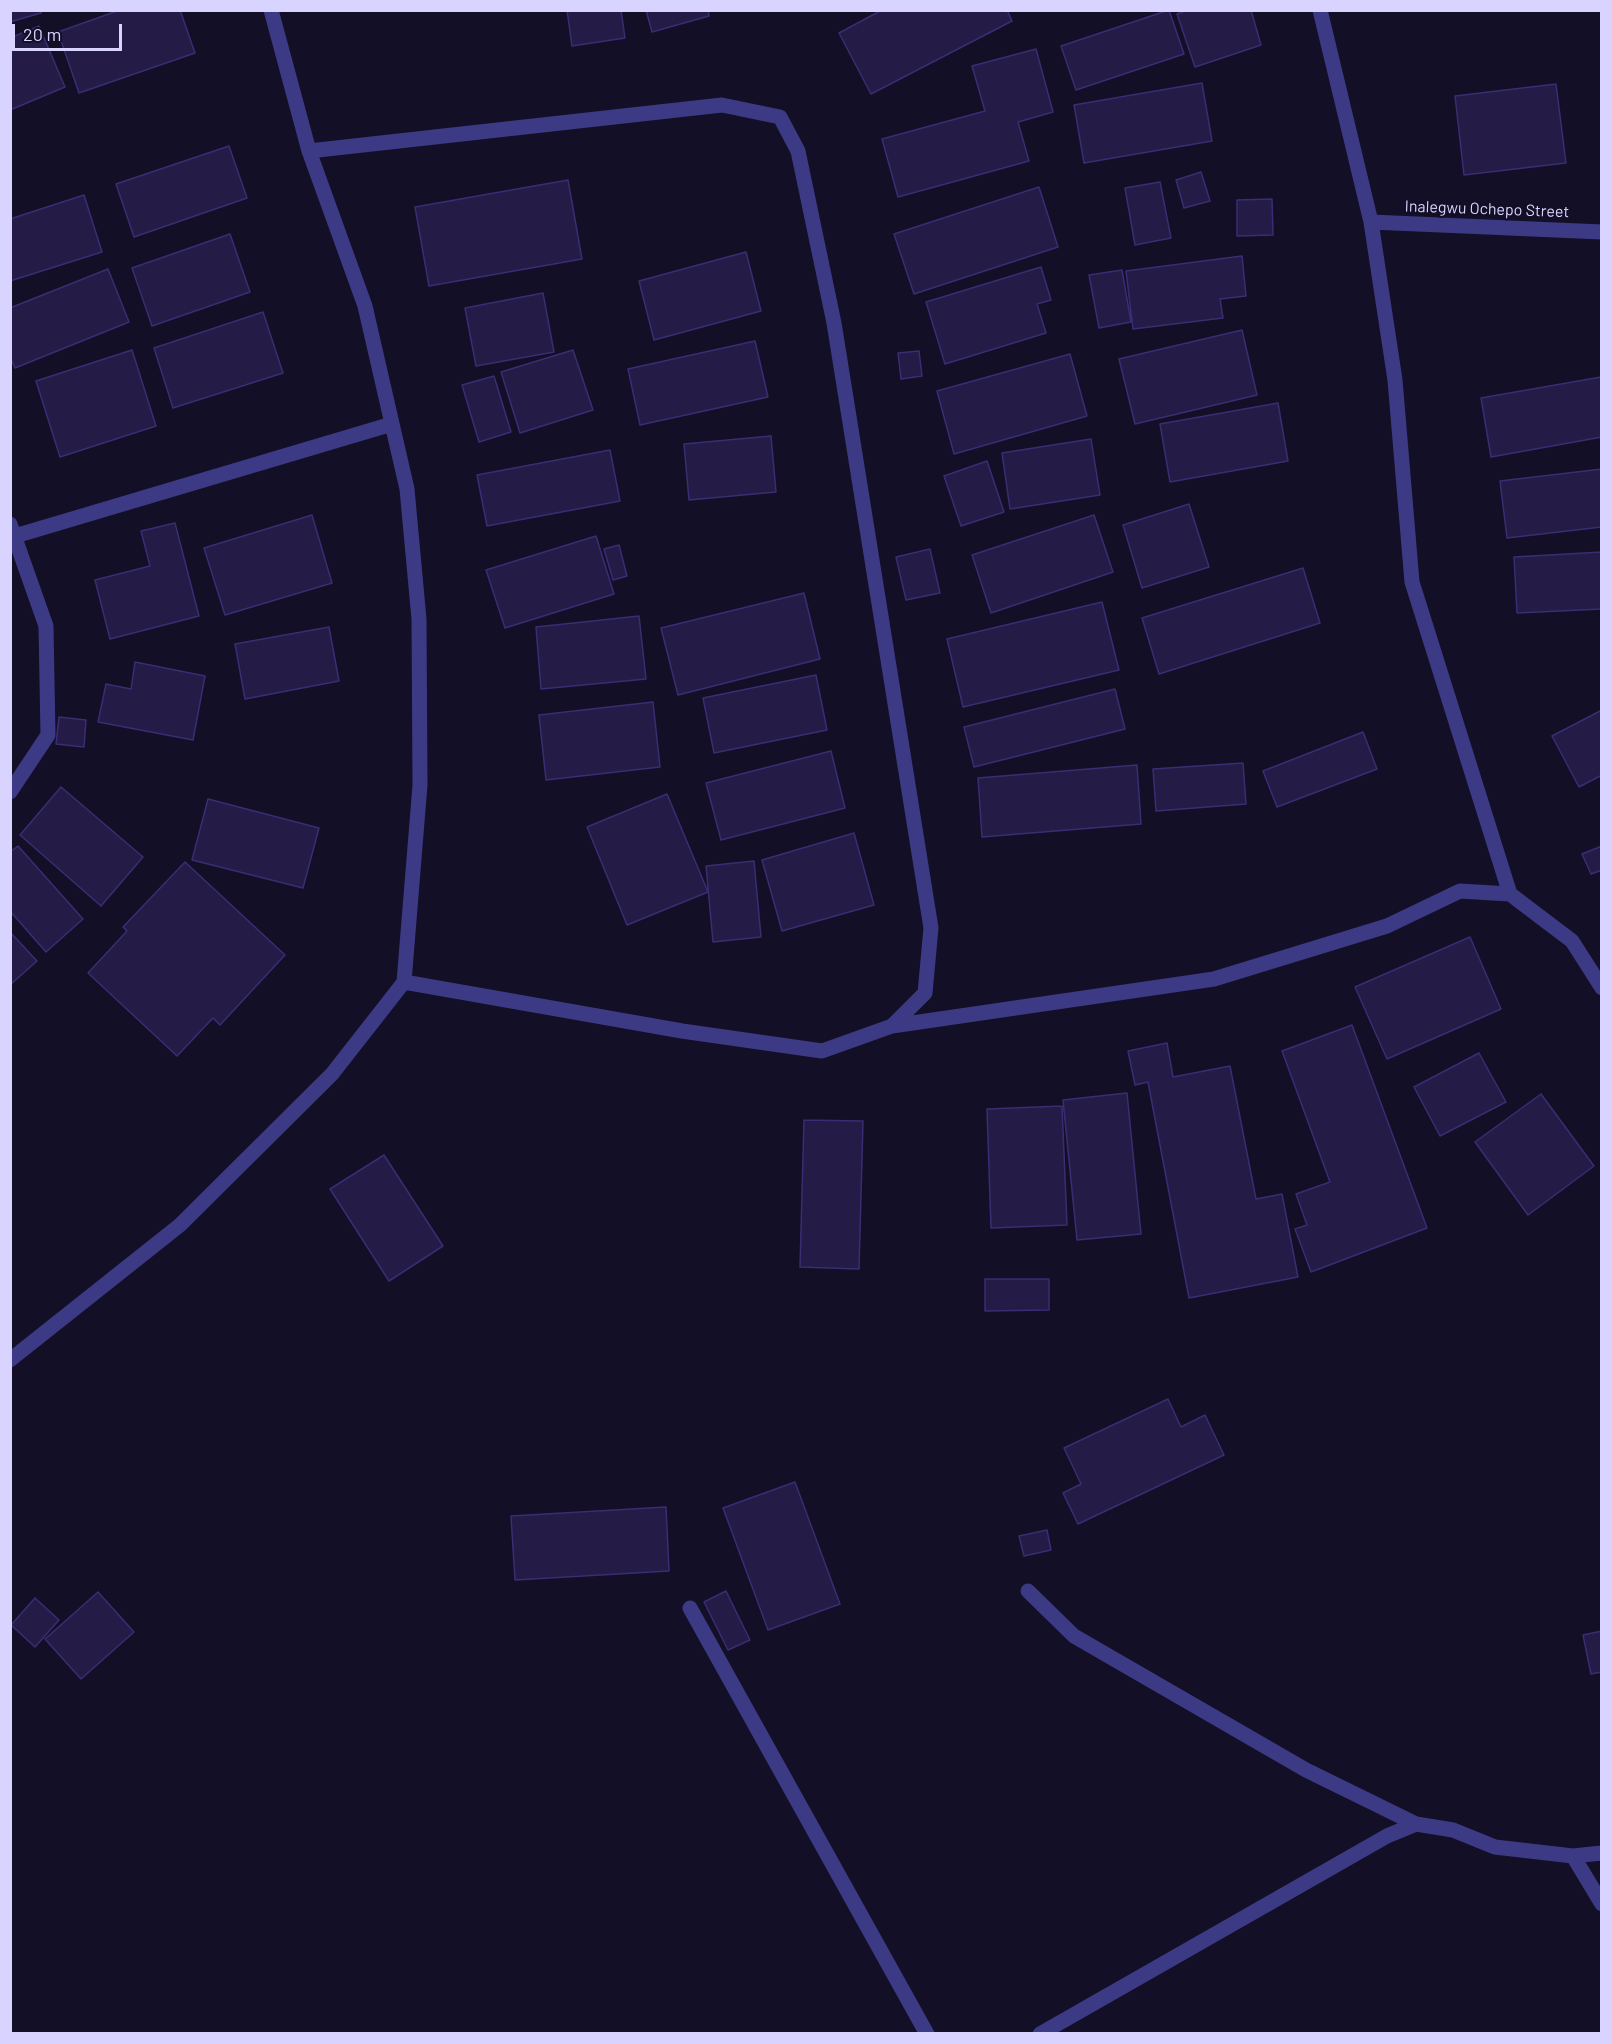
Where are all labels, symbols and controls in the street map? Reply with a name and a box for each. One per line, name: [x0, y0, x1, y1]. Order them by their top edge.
scale bar: [15, 12, 124, 50]
text: 20 m: [23, 23, 61, 45]
street label: Inalegwu Ochepo Street: [1404, 197, 1570, 221]

